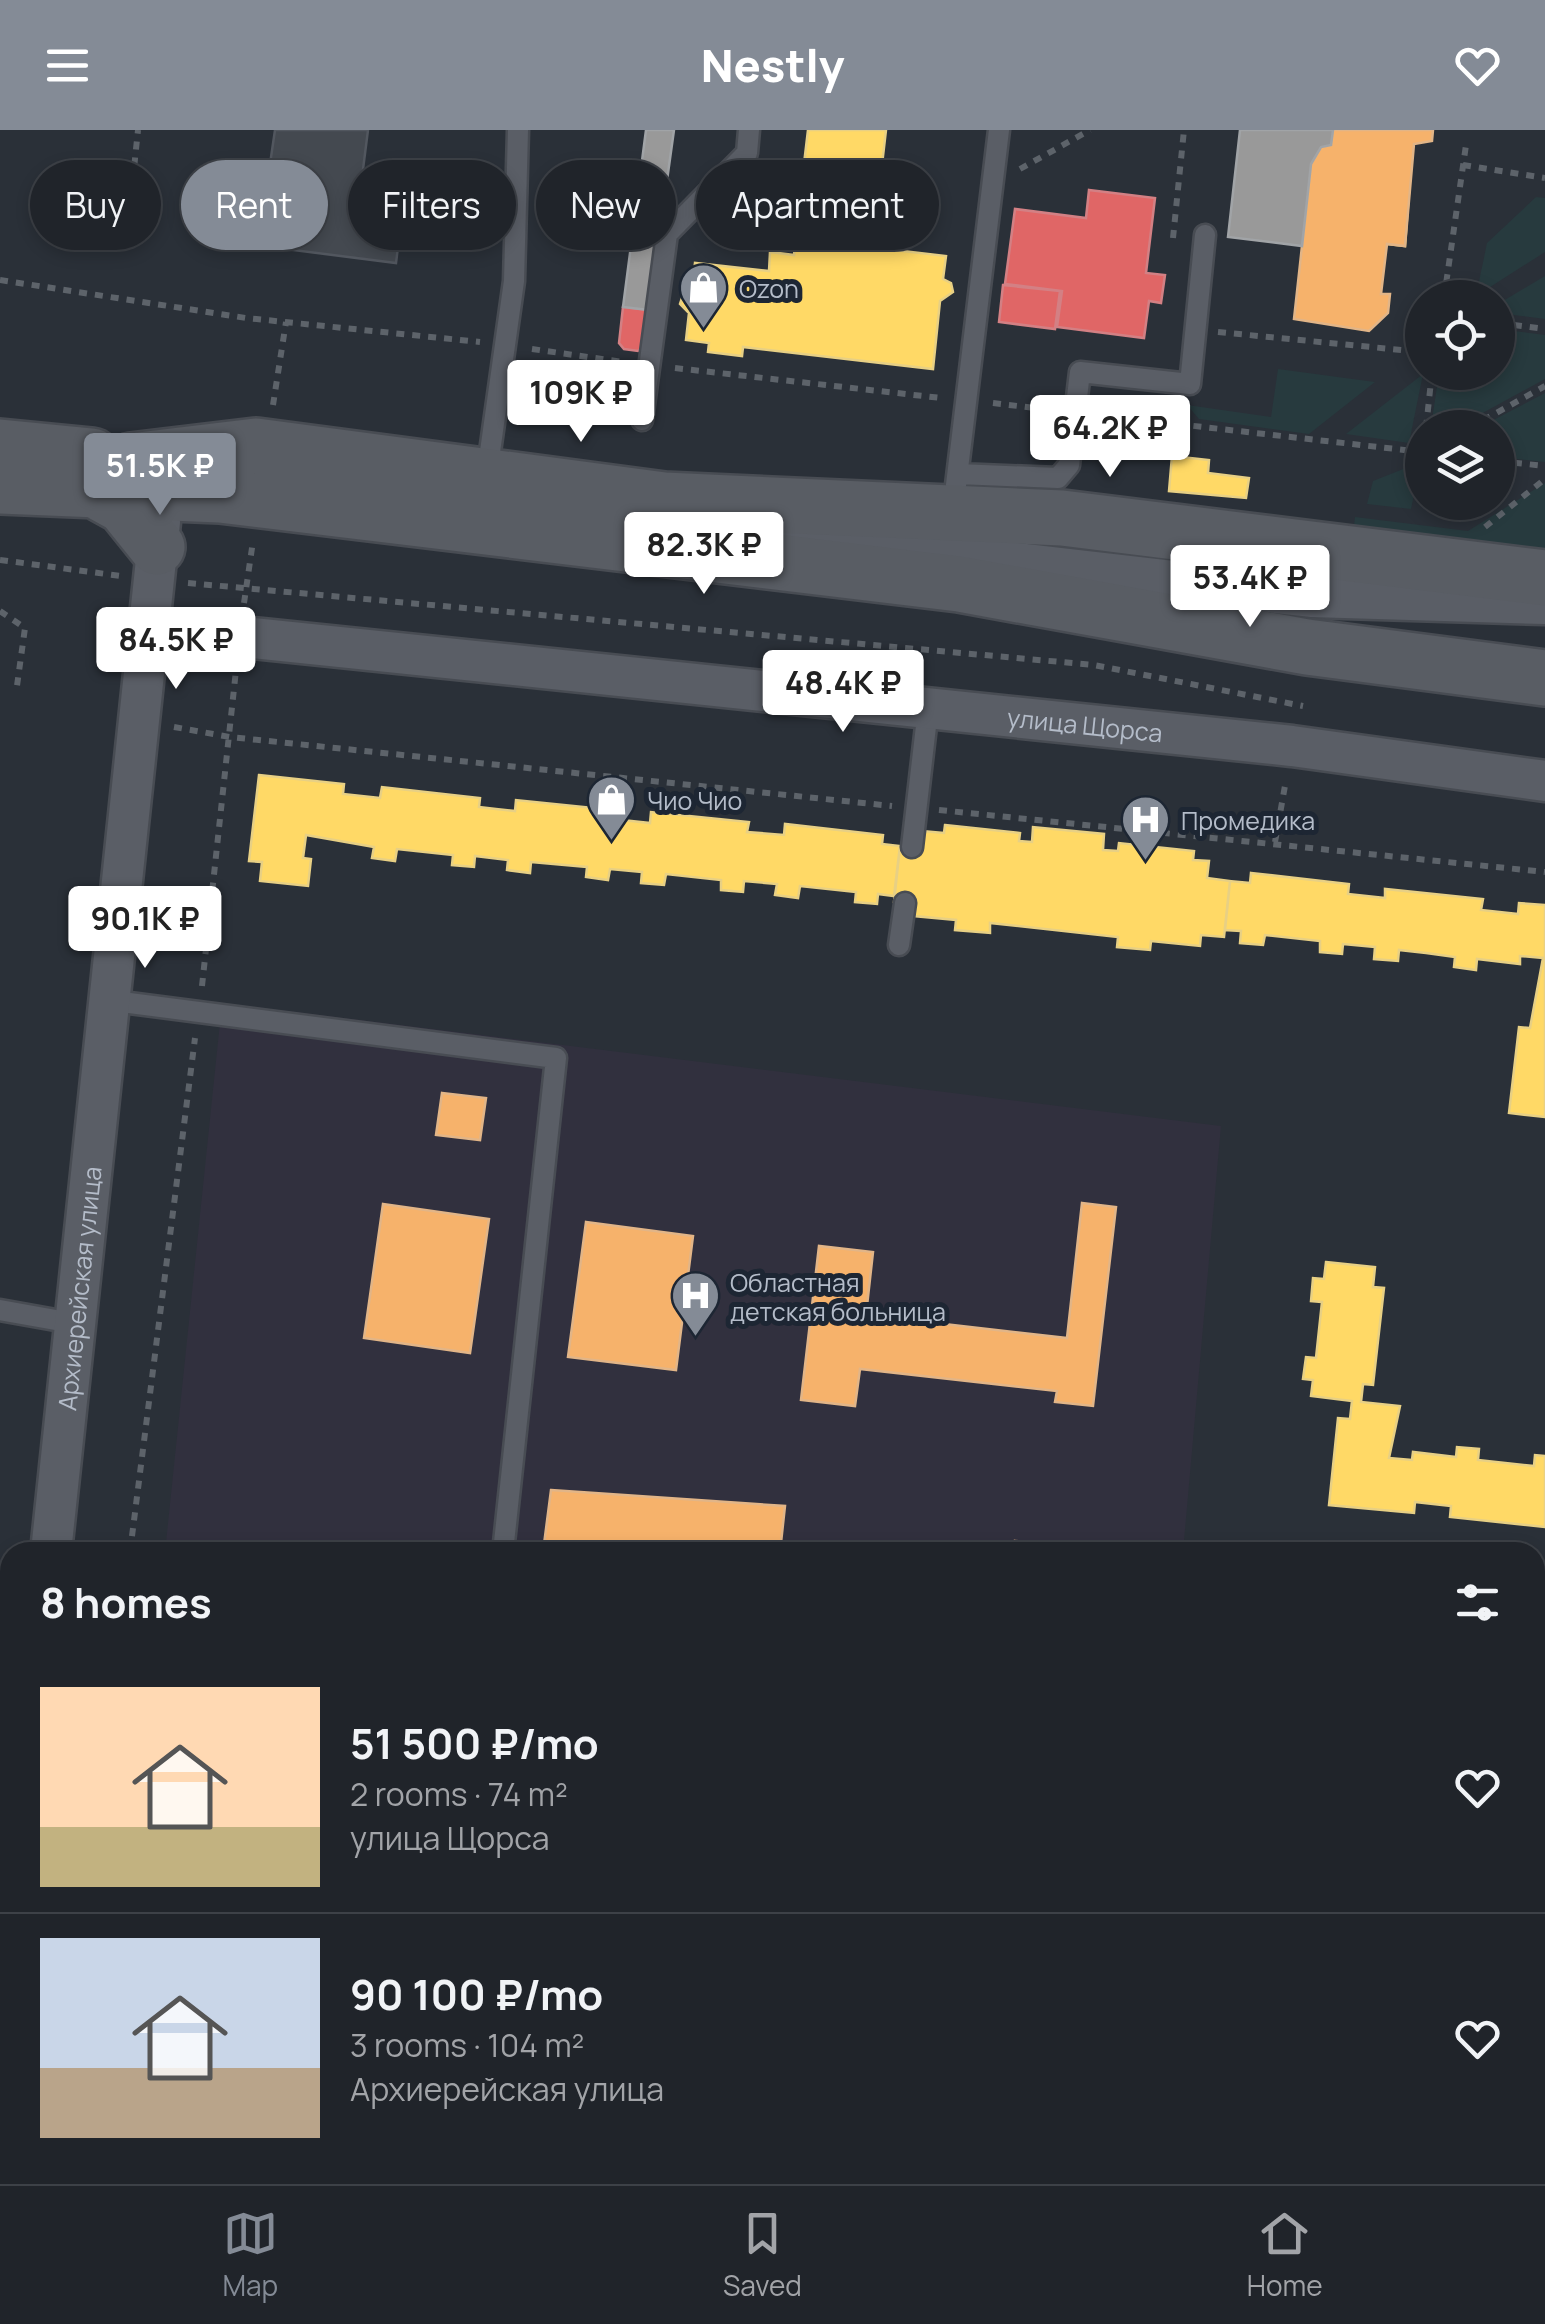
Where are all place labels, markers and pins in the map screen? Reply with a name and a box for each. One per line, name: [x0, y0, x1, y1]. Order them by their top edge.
shop icon: Ozon: [678, 262, 730, 330]
place label: Ozon: [739, 271, 799, 306]
pin: 109K ₽: [500, 360, 662, 445]
pin: 64.2K ₽: [1018, 395, 1202, 480]
pin: 51.5K ₽: [68, 433, 252, 518]
pin: 82.3K ₽: [612, 512, 796, 597]
pin: 53.4K ₽: [1158, 545, 1342, 630]
pin: 84.5K ₽: [84, 607, 268, 692]
pin: 48.4K ₽: [751, 650, 935, 735]
shop icon: Чио Чио: [586, 774, 638, 842]
place label: Чио Чио: [647, 783, 742, 818]
hospital icon: Промедика: [1120, 794, 1172, 862]
place label: Промедика: [1181, 803, 1315, 838]
pin: 90.1K ₽: [53, 886, 237, 971]
place label: Областная детская больница: [730, 1265, 946, 1329]
hospital icon: Областная детская больница: [669, 1270, 721, 1338]

